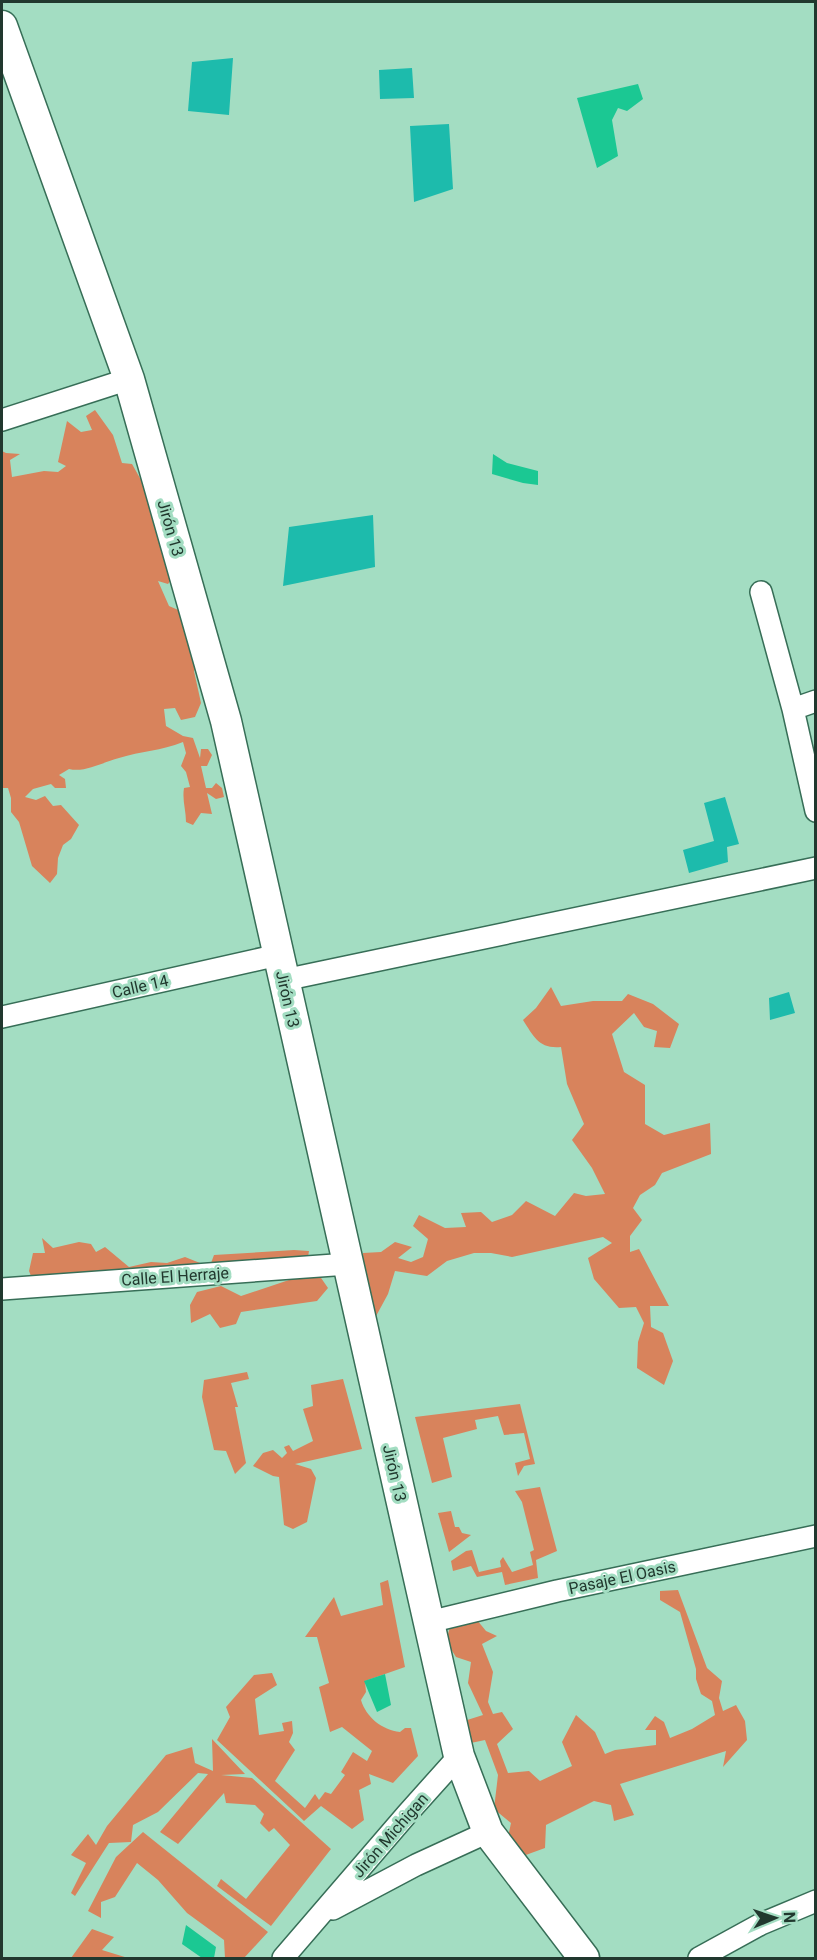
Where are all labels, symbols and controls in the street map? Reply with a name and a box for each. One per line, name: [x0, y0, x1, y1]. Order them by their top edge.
street label: Jirón 13: [153, 498, 188, 559]
street label: Jirón 13: [272, 969, 303, 1029]
street label: Calle 14: [110, 971, 170, 1002]
street label: Calle El Herraje: [121, 1263, 229, 1290]
street label: Jirón 13: [379, 1443, 410, 1503]
street label: Pasaje El Oasis: [567, 1557, 677, 1598]
street label: Jirón Michigan: [349, 1789, 432, 1881]
north arrow: [745, 1888, 805, 1948]
text: N: [780, 1912, 799, 1923]

